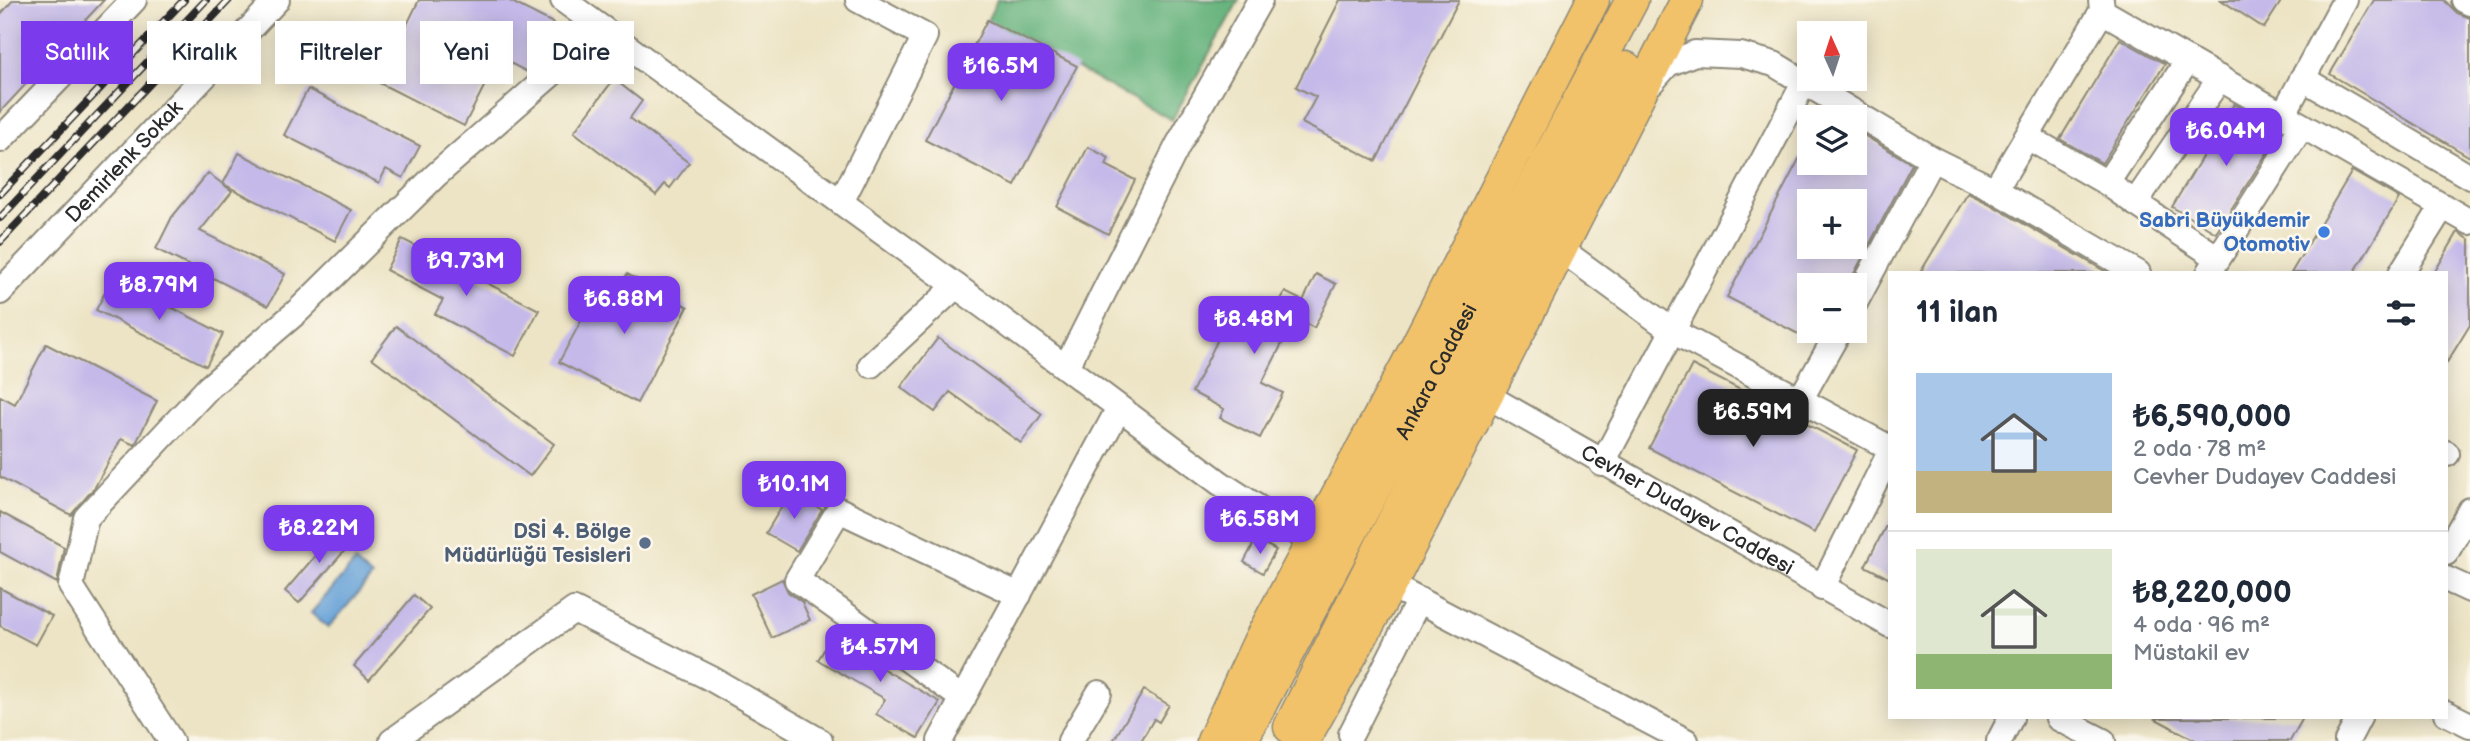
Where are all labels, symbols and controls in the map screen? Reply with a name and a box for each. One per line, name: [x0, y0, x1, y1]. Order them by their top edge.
chip: Satılık: [21, 21, 133, 84]
chip: Kiralık: [147, 21, 261, 84]
chip: Filtreler: [275, 21, 406, 84]
chip: Yeni: [420, 21, 513, 84]
chip: Daire: [527, 21, 634, 84]
north arrow: [1797, 21, 1867, 91]
map controls: [1797, 21, 1867, 343]
pin: ₺16.5M: [944, 43, 1058, 103]
text: ₺16.5M: [964, 52, 1038, 80]
street label: Demirlenk Sokak: [61, 95, 188, 228]
button: layers: [1797, 105, 1867, 175]
pin: ₺6.04M: [2169, 108, 2283, 168]
text: ₺6.04M: [2186, 117, 2266, 145]
button: +: [1797, 189, 1867, 259]
place label: Sabri Büyükdemir Otomotiv: [2139, 208, 2311, 257]
marker: Sabri Büyükdemir Otomotiv: [2316, 224, 2332, 240]
pin: ₺9.73M: [409, 238, 523, 298]
text: ₺9.73M: [427, 247, 505, 275]
pin: ₺8.79M: [102, 262, 216, 322]
text: ₺8.79M: [120, 271, 198, 299]
button: −: [1797, 273, 1867, 343]
pin: ₺6.88M: [567, 276, 681, 336]
text: ₺6.88M: [584, 285, 664, 313]
icon: filters: [2382, 294, 2420, 332]
text: 11 ilan: [1916, 295, 1998, 331]
pin: ₺8.48M: [1197, 296, 1311, 356]
street label: Ankara Caddesi: [1390, 299, 1483, 444]
text: ₺8.48M: [1214, 305, 1294, 333]
pin: ₺6.59M: [1696, 390, 1810, 449]
text: ₺6.59M: [1714, 398, 1792, 426]
text: ₺6,590,000: [2133, 399, 2291, 435]
icon: home: [1972, 401, 2056, 485]
text: 2 oda · 78 m²: [2133, 435, 2266, 463]
street label: Cevher Dudayev Caddesi: [1576, 440, 1798, 581]
pin: ₺10.1M: [737, 462, 851, 521]
text: Cevher Dudayev Caddesi: [2133, 463, 2397, 491]
text: ₺10.1M: [758, 470, 830, 498]
pin: ₺6.58M: [1203, 496, 1317, 556]
pin: ₺8.22M: [262, 505, 376, 565]
text: ₺6.58M: [1220, 505, 1300, 533]
text: ₺8.22M: [279, 514, 359, 542]
place label: DSİ 4. Bölge Müdürlüğü Tesisleri: [444, 518, 631, 568]
marker: DSİ 4. Bölge Müdürlüğü Tesisleri: [637, 535, 653, 551]
text: ₺8,220,000: [2133, 575, 2292, 611]
icon: home: [1972, 577, 2056, 661]
text: 4 oda · 96 m²: [2133, 611, 2270, 639]
pin: ₺4.57M: [823, 624, 937, 684]
text: ₺4.57M: [841, 633, 919, 661]
text: Müstakil ev: [2133, 639, 2249, 667]

